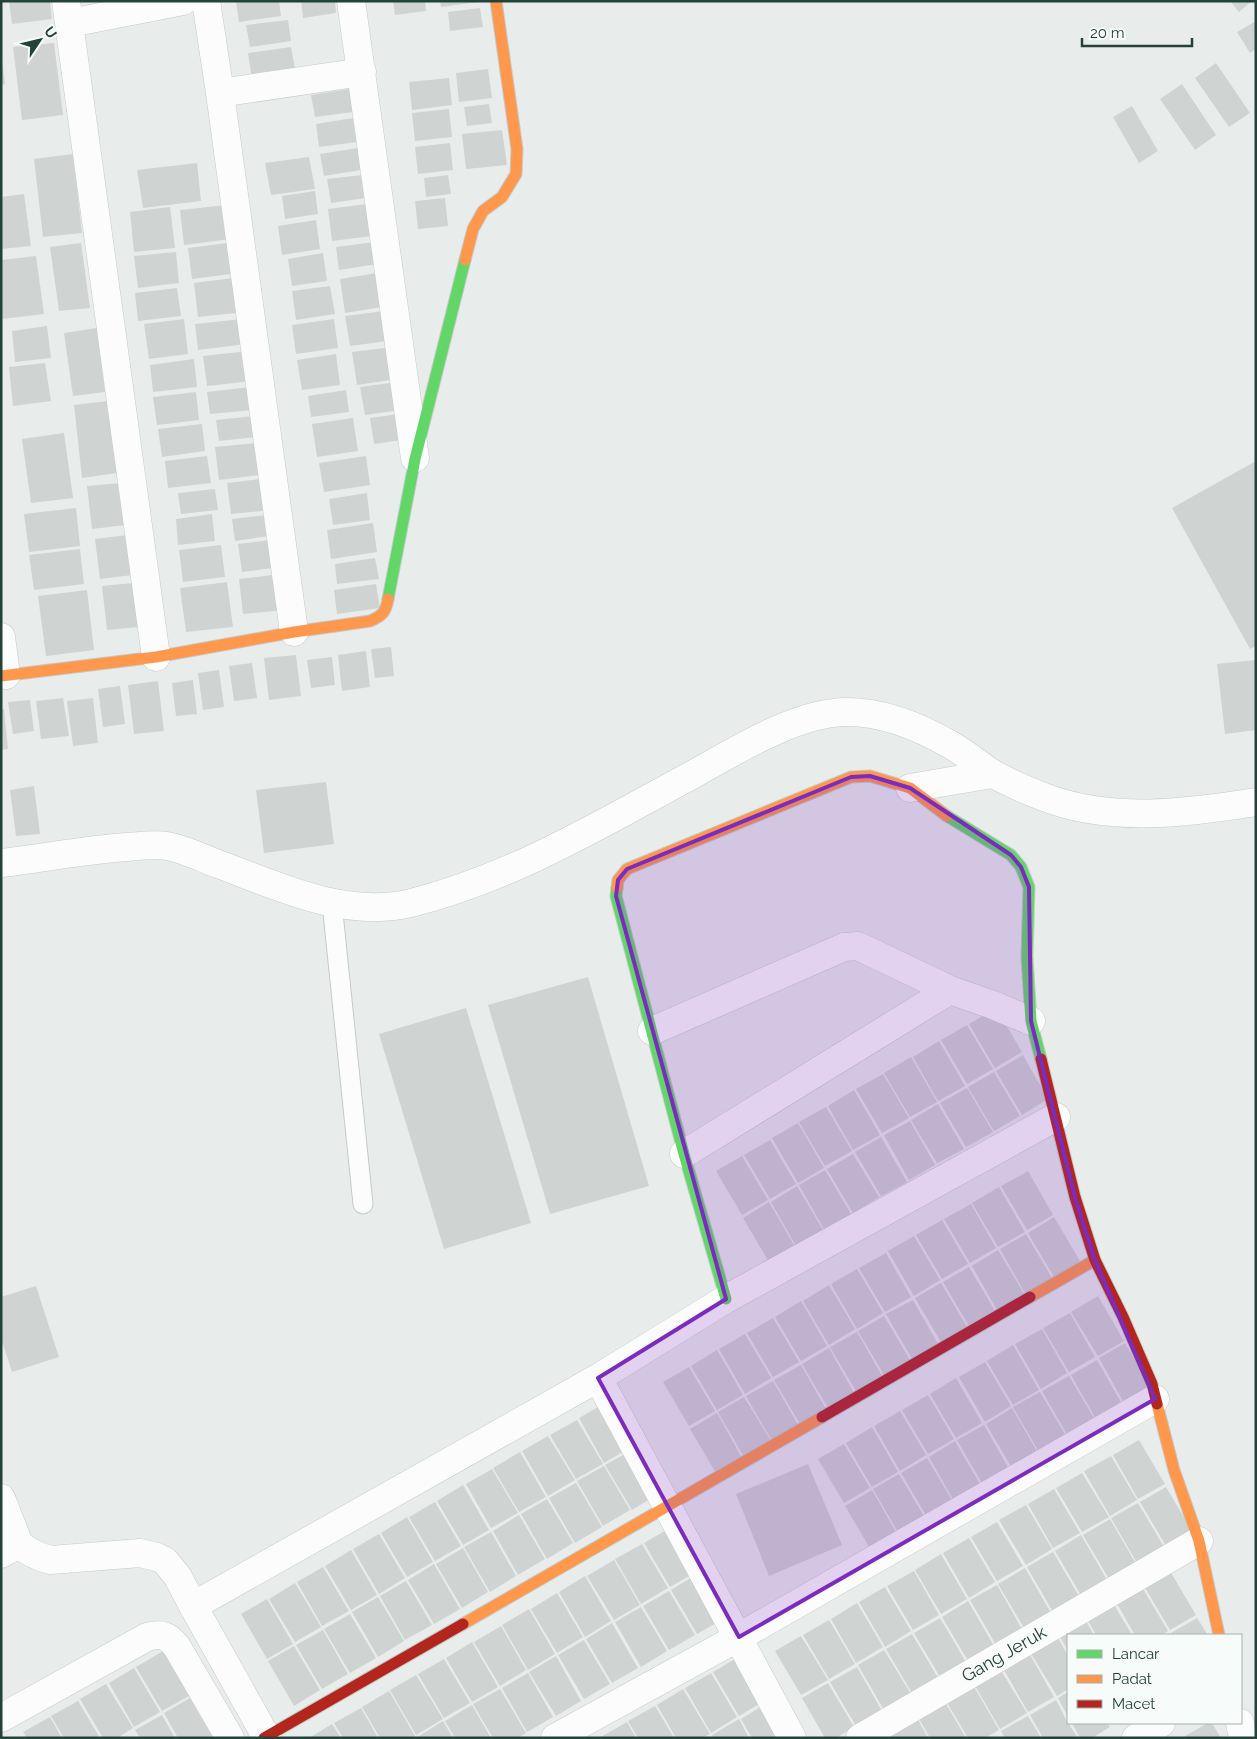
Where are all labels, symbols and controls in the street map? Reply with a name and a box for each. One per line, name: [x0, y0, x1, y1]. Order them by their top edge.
north arrow: [15, 15, 65, 65]
scale bar: [1082, 15, 1192, 47]
text: U: [41, 24, 60, 41]
text: 20 m: [1090, 24, 1125, 42]
street label: Gang Jeruk: [958, 1621, 1050, 1686]
legend: [1067, 1634, 1242, 1724]
text: Lancar: [1112, 1645, 1160, 1663]
text: Padat: [1112, 1670, 1152, 1688]
text: Macet: [1112, 1695, 1155, 1713]

